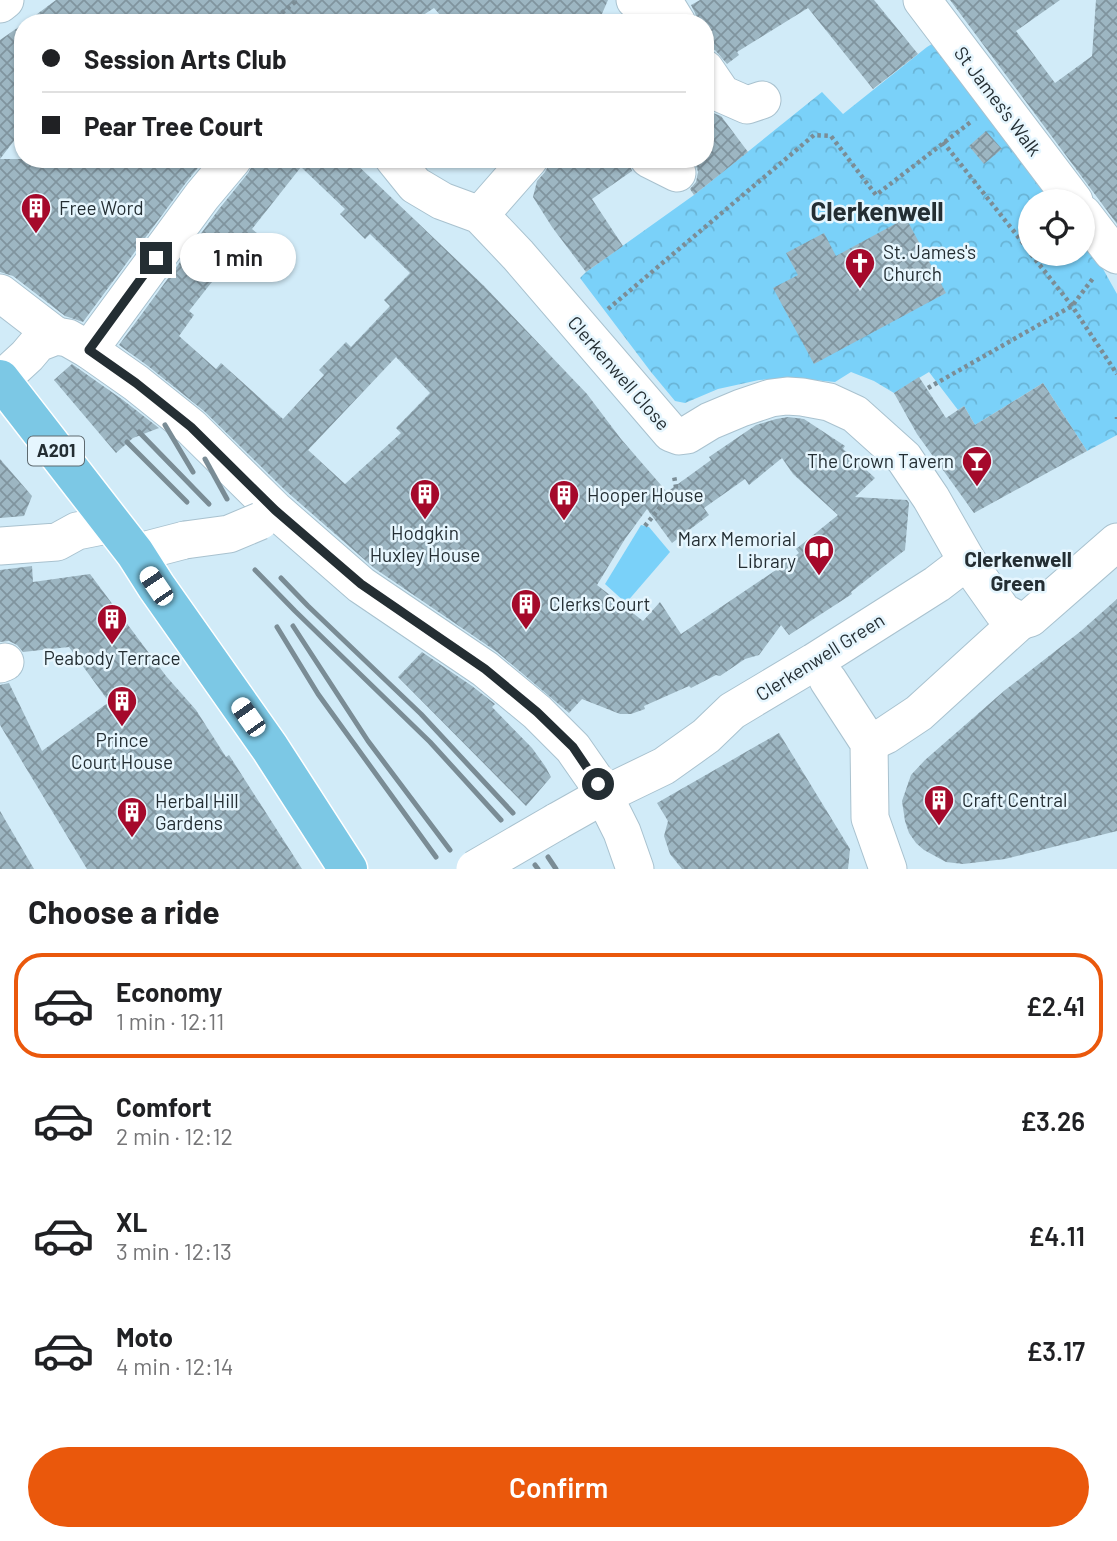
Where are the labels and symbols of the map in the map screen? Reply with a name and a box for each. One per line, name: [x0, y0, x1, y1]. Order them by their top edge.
street label: St James's Walk: [950, 41, 1047, 160]
building icon: Free Word: [19, 191, 53, 235]
district label: Clerkenwell: [810, 195, 944, 226]
place label: Free Word: [59, 196, 144, 219]
callout: 1 min: [180, 233, 296, 282]
place label: St. James's Church: [883, 240, 976, 285]
route end: [140, 242, 172, 274]
church icon: St. James's Church: [843, 246, 877, 290]
street label: Clerkenwell Close: [564, 311, 675, 435]
road number: A201: [28, 436, 84, 466]
bar icon: The Crown Tavern: [960, 444, 994, 488]
place label: The Crown Tavern: [807, 449, 954, 472]
building icon: Hodgkin Huxley House: [408, 477, 442, 521]
building icon: Hooper House: [547, 478, 581, 522]
place label: Hooper House: [587, 483, 704, 506]
place label: Hodgkin Huxley House: [370, 521, 480, 566]
place label: Marx Memorial Library: [677, 527, 796, 572]
library icon: Marx Memorial Library: [802, 533, 836, 577]
district label: Clerkenwell Green: [964, 546, 1072, 595]
car: [136, 563, 177, 609]
building icon: Clerks Court: [509, 587, 543, 631]
place label: Clerks Court: [549, 592, 650, 615]
building icon: Peabody Terrace: [95, 602, 129, 646]
street label: Clerkenwell Green: [751, 608, 888, 705]
place label: Peabody Terrace: [43, 646, 181, 669]
building icon: Prince Court House: [105, 684, 139, 728]
car: [228, 694, 269, 740]
place label: Prince Court House: [71, 728, 173, 773]
route start: [582, 768, 614, 800]
building icon: Craft Central: [922, 783, 956, 827]
place label: Craft Central: [962, 788, 1067, 811]
place label: Herbal Hill Gardens: [155, 789, 239, 834]
building icon: Herbal Hill Gardens: [115, 795, 149, 839]

